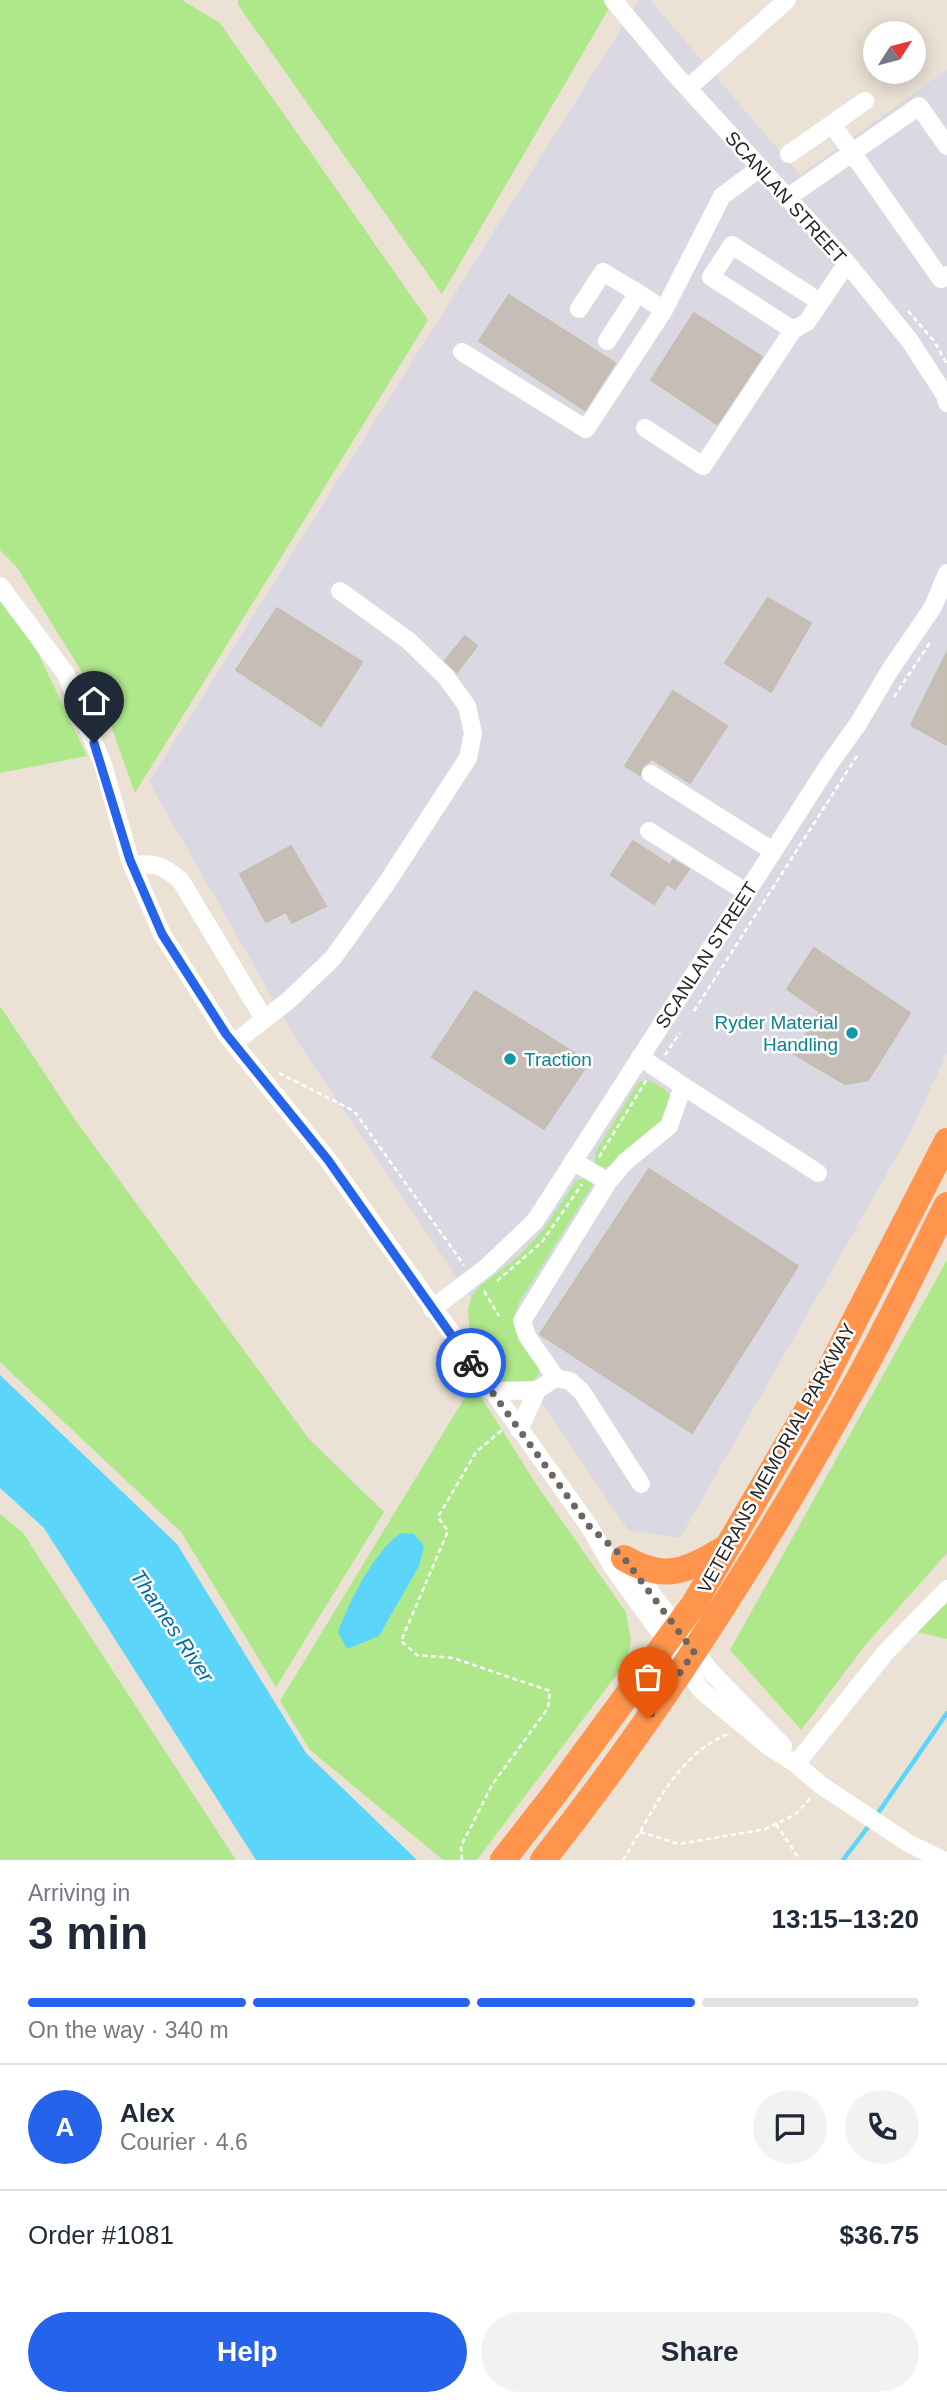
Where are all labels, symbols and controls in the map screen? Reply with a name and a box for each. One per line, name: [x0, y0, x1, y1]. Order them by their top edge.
north arrow: [863, 21, 926, 84]
map controls: [863, 21, 926, 84]
street label: SCANLAN STREET: [721, 127, 851, 268]
pin: [64, 671, 124, 743]
icon: home: [75, 682, 113, 720]
street label: SCANLAN STREET: [651, 878, 762, 1032]
place label: Ryder Material Handling: [714, 1012, 838, 1055]
marker: Ryder Material Handling: [844, 1025, 860, 1041]
place label: Traction: [524, 1049, 592, 1070]
marker: Traction: [502, 1051, 518, 1067]
street label: VETERANS MEMORIAL PARKWAY: [693, 1319, 860, 1597]
courier: [436, 1328, 506, 1398]
icon: bike: [452, 1344, 490, 1382]
water label: Thames River: [126, 1565, 219, 1687]
pin: [618, 1647, 678, 1719]
icon: bag: [629, 1658, 667, 1696]
text: Arriving in: [28, 1880, 130, 1906]
text: 13:15–13:20: [772, 1904, 919, 1934]
text: 3 min: [28, 1907, 148, 1959]
text: On the way · 340 m: [28, 2017, 229, 2043]
button: chat: [753, 2090, 827, 2164]
button: phone: [845, 2090, 919, 2164]
text: Alex: [120, 2098, 175, 2128]
text: A: [56, 2112, 74, 2142]
text: Courier · 4.6: [120, 2129, 248, 2155]
text: Order #1081: [28, 2220, 174, 2250]
text: $36.75: [839, 2220, 919, 2250]
button: Help: [28, 2312, 467, 2392]
button: Share: [481, 2312, 919, 2392]

